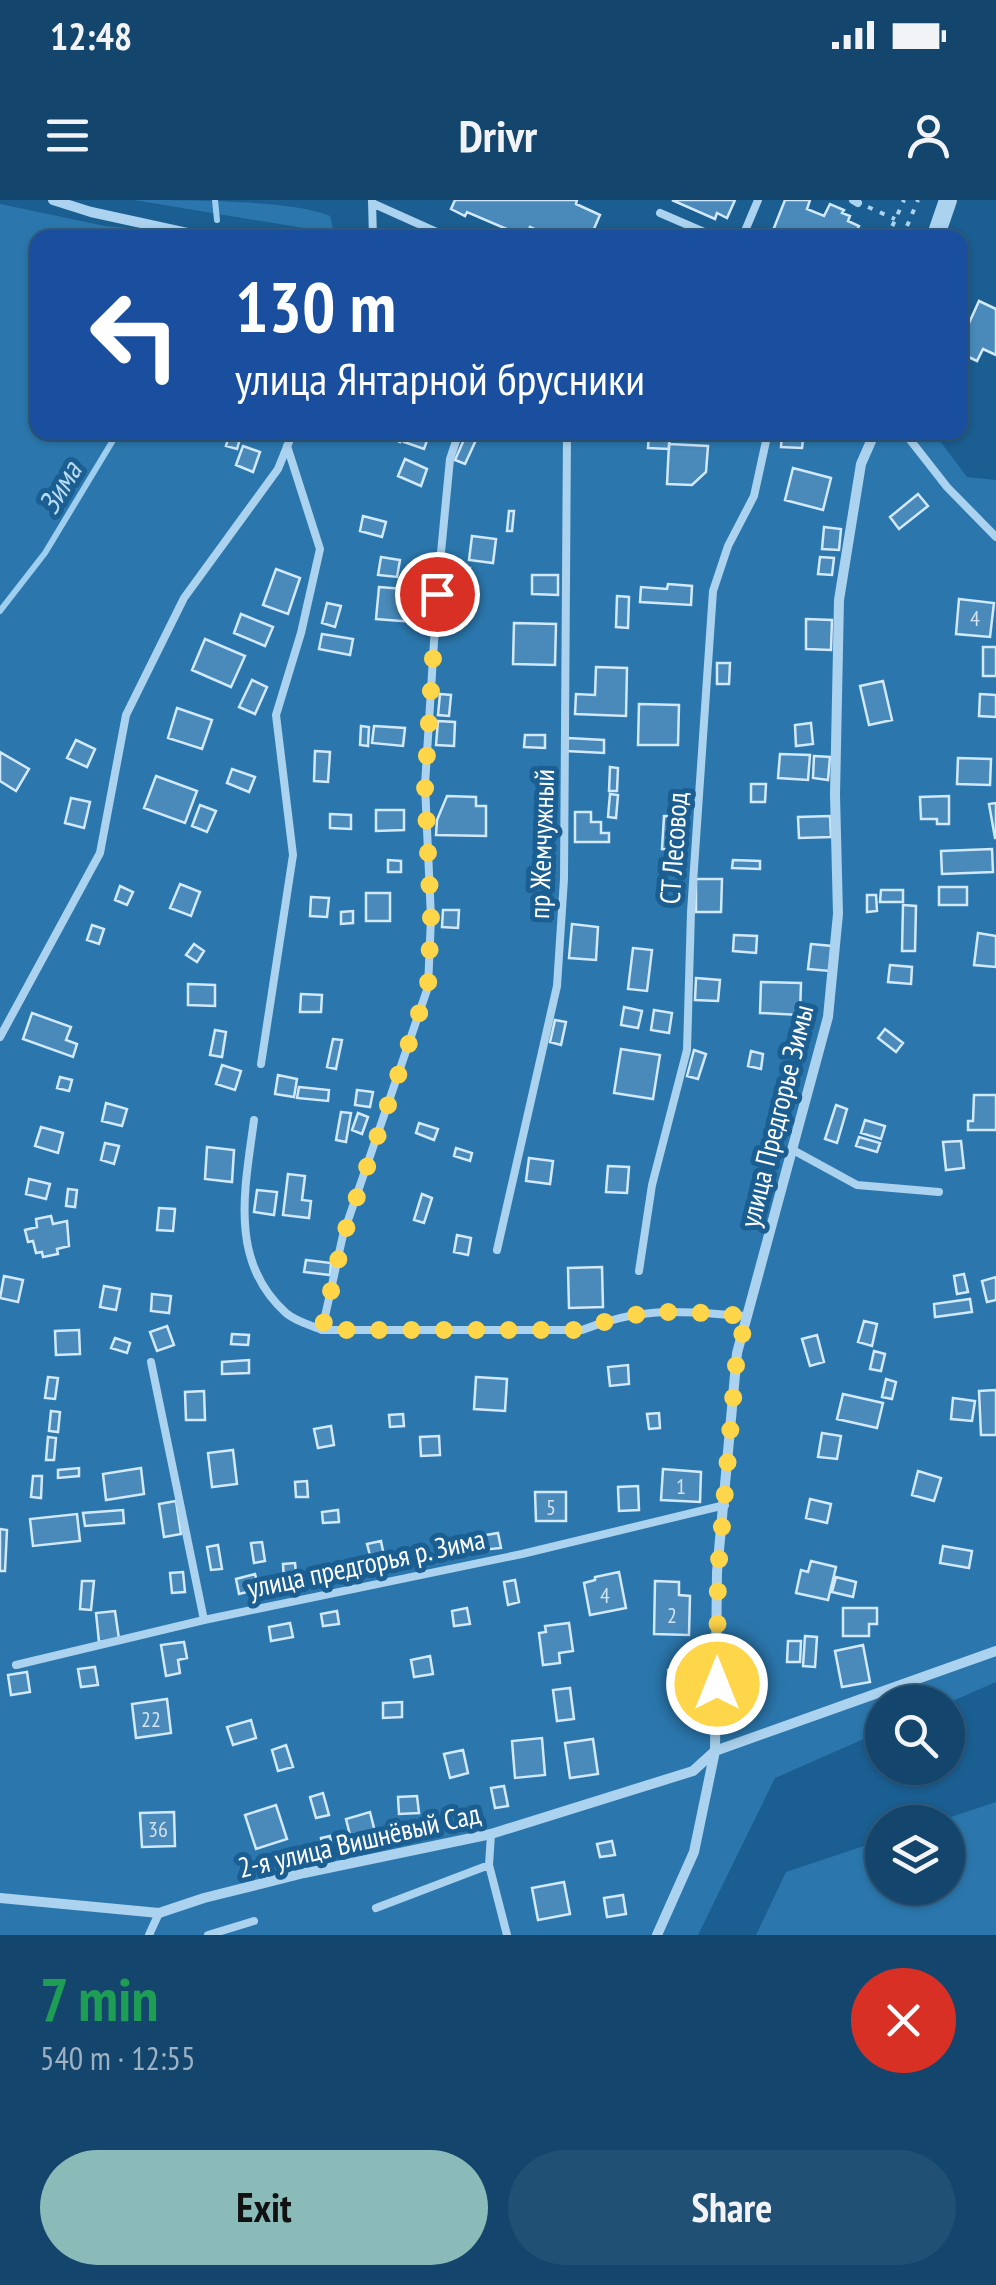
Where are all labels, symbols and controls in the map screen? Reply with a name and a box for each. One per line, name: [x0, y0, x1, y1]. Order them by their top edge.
text: 12:48: [50, 11, 132, 60]
text: Drivr: [459, 106, 537, 164]
icon: menu: [40, 108, 95, 163]
icon: person: [901, 108, 956, 163]
text: 130 m: [235, 261, 396, 351]
icon: left: [70, 270, 200, 400]
text: улица Янтарной брусники: [235, 349, 645, 407]
water label: Зима: [28, 452, 91, 520]
pin: [395, 552, 480, 637]
icon: arrive: [410, 567, 465, 622]
house number: 4: [970, 604, 980, 632]
street label: пр Жемчужный: [520, 768, 562, 920]
street label: СТ Лесовод: [651, 791, 695, 905]
street label: улица Предгорье Зимы: [730, 1001, 822, 1231]
house number: 1: [676, 1472, 686, 1500]
house number: 5: [546, 1493, 556, 1521]
street label: улица предгорья р. Зима: [244, 1520, 488, 1606]
house number: 4: [600, 1581, 610, 1609]
house number: 2: [667, 1601, 677, 1629]
position arrow: [665, 1632, 769, 1736]
map controls: [865, 1685, 965, 1905]
button: search: [865, 1685, 965, 1785]
house number: 22: [141, 1705, 161, 1733]
street label: 2-я улица Вишнёвый Сад: [234, 1794, 484, 1886]
button: layers: [865, 1805, 965, 1905]
house number: 36: [148, 1815, 168, 1843]
text: 7 min: [40, 1960, 159, 2038]
button: close: [851, 1968, 956, 2073]
text: 540 m · 12:55: [40, 2037, 195, 2079]
button: Exit: [40, 2150, 488, 2265]
button: Share: [508, 2150, 956, 2265]

